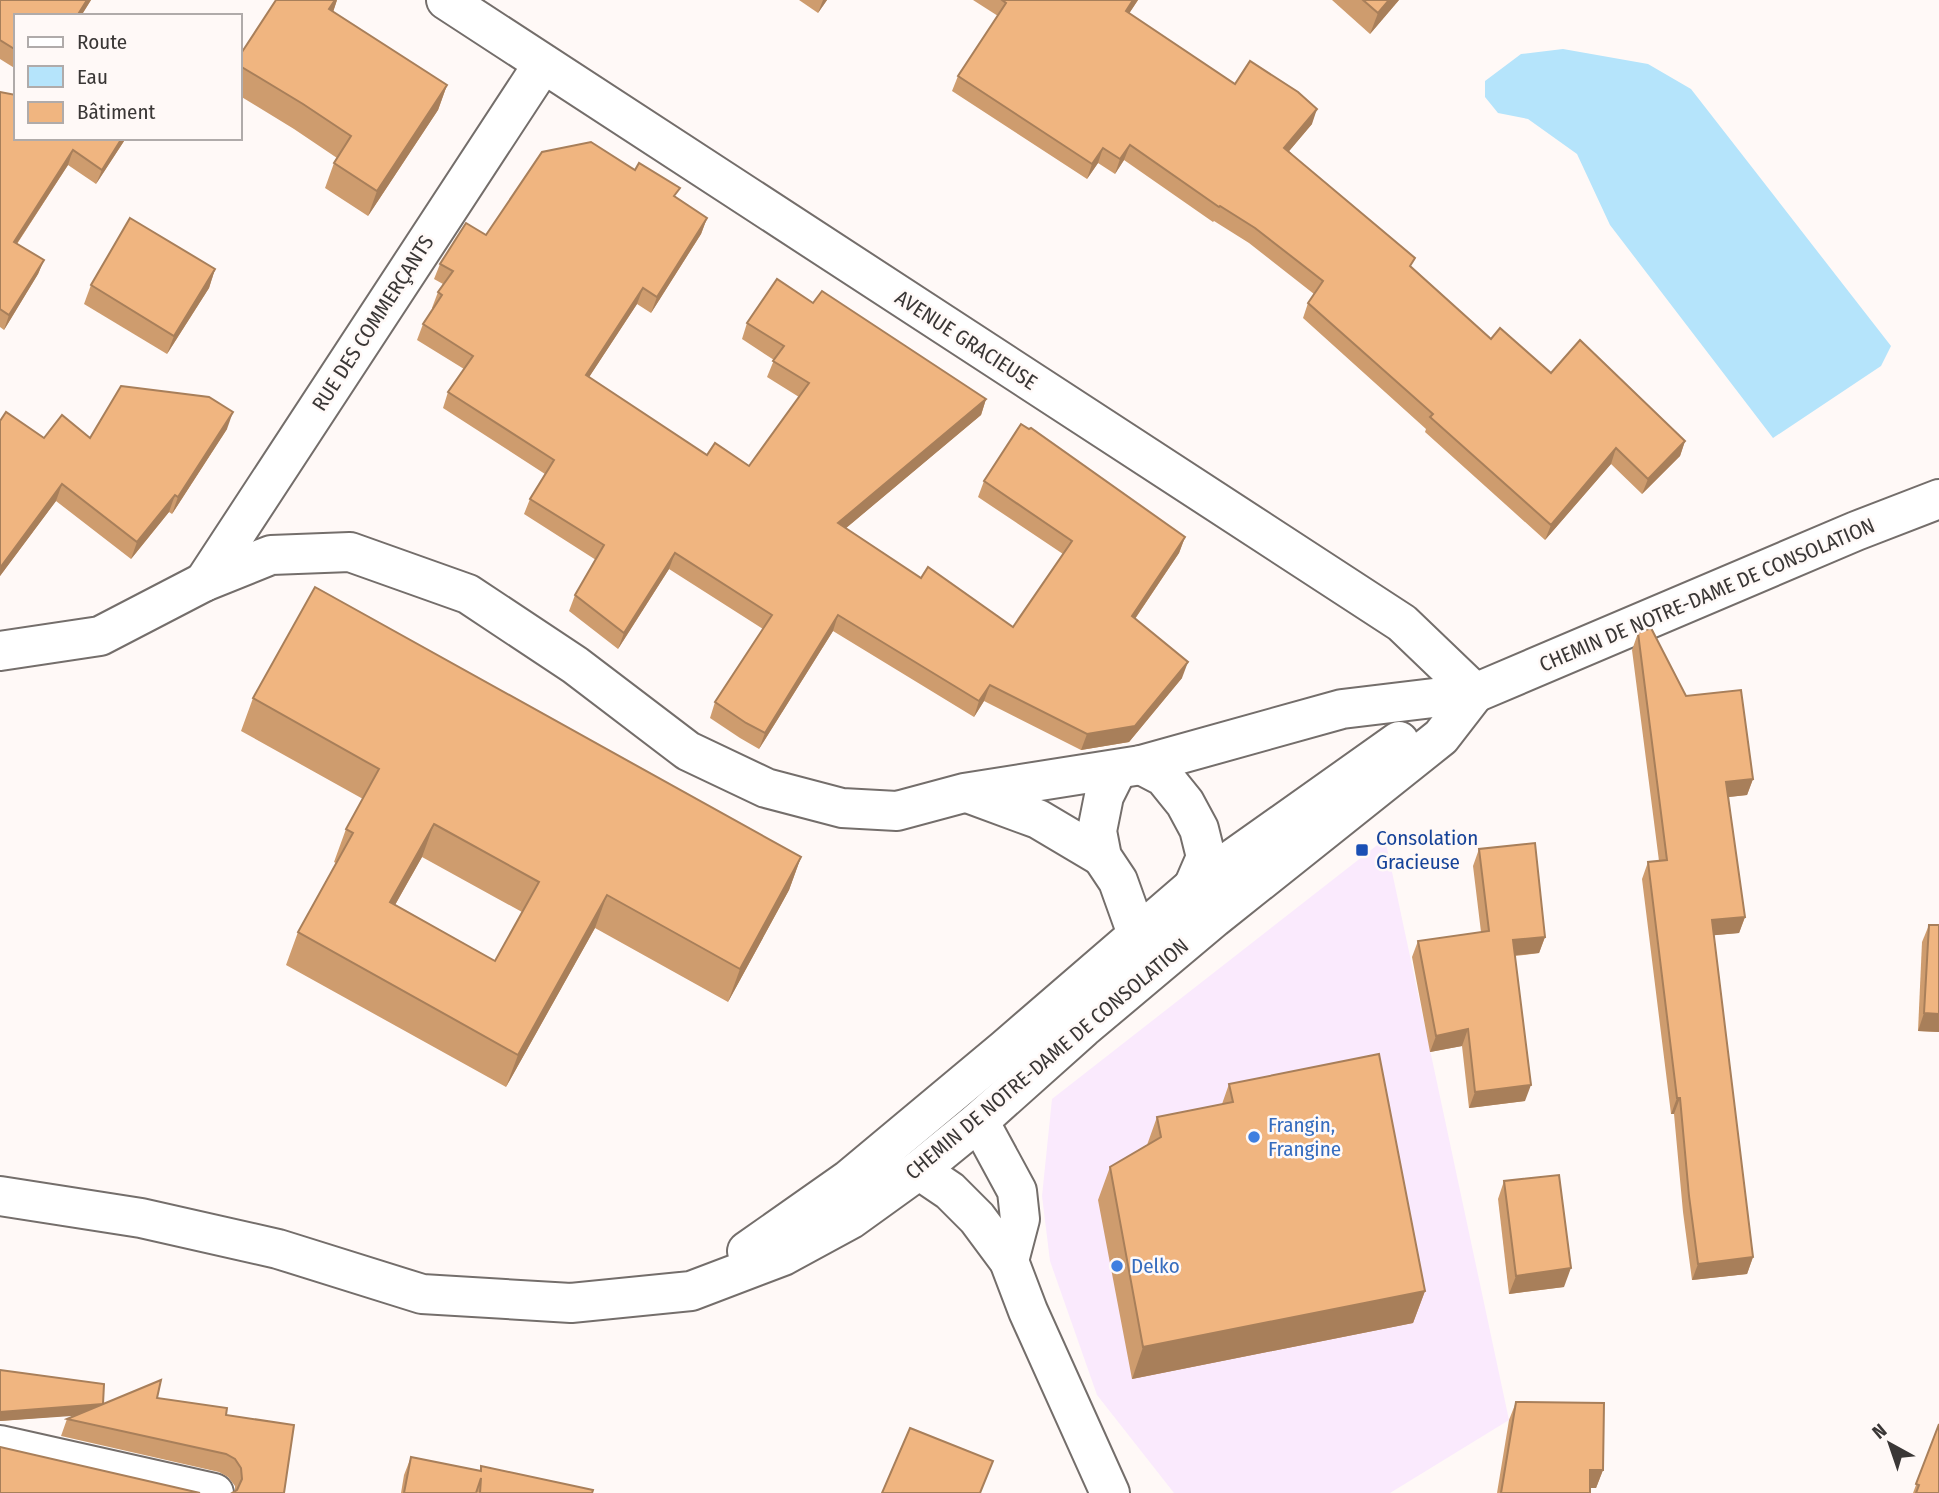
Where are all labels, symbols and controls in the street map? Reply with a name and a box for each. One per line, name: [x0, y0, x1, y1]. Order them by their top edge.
legend: [14, 14, 242, 140]
text: Route: [77, 29, 127, 55]
text: Eau: [77, 64, 108, 90]
text: Bâtiment: [77, 99, 156, 125]
street label: RUE DES COMMERÇANTS: [307, 230, 439, 416]
street label: AVENUE GRACIEUSE: [890, 284, 1042, 396]
street label: CHEMIN DE NOTRE-DAME DE CONSOLATION: [1535, 512, 1879, 678]
place label: Consolation Gracieuse: [1376, 825, 1478, 875]
marker: Consolation Gracieuse: [1354, 842, 1370, 858]
street label: CHEMIN DE NOTRE-DAME DE CONSOLATION: [900, 933, 1194, 1185]
place label: Frangin, Frangine: [1268, 1112, 1341, 1162]
marker: Frangin, Frangine: [1246, 1129, 1262, 1145]
place label: Delko: [1131, 1253, 1180, 1279]
marker: Delko: [1109, 1258, 1125, 1274]
north arrow: [1855, 1409, 1925, 1479]
text: N: [1868, 1419, 1891, 1444]

